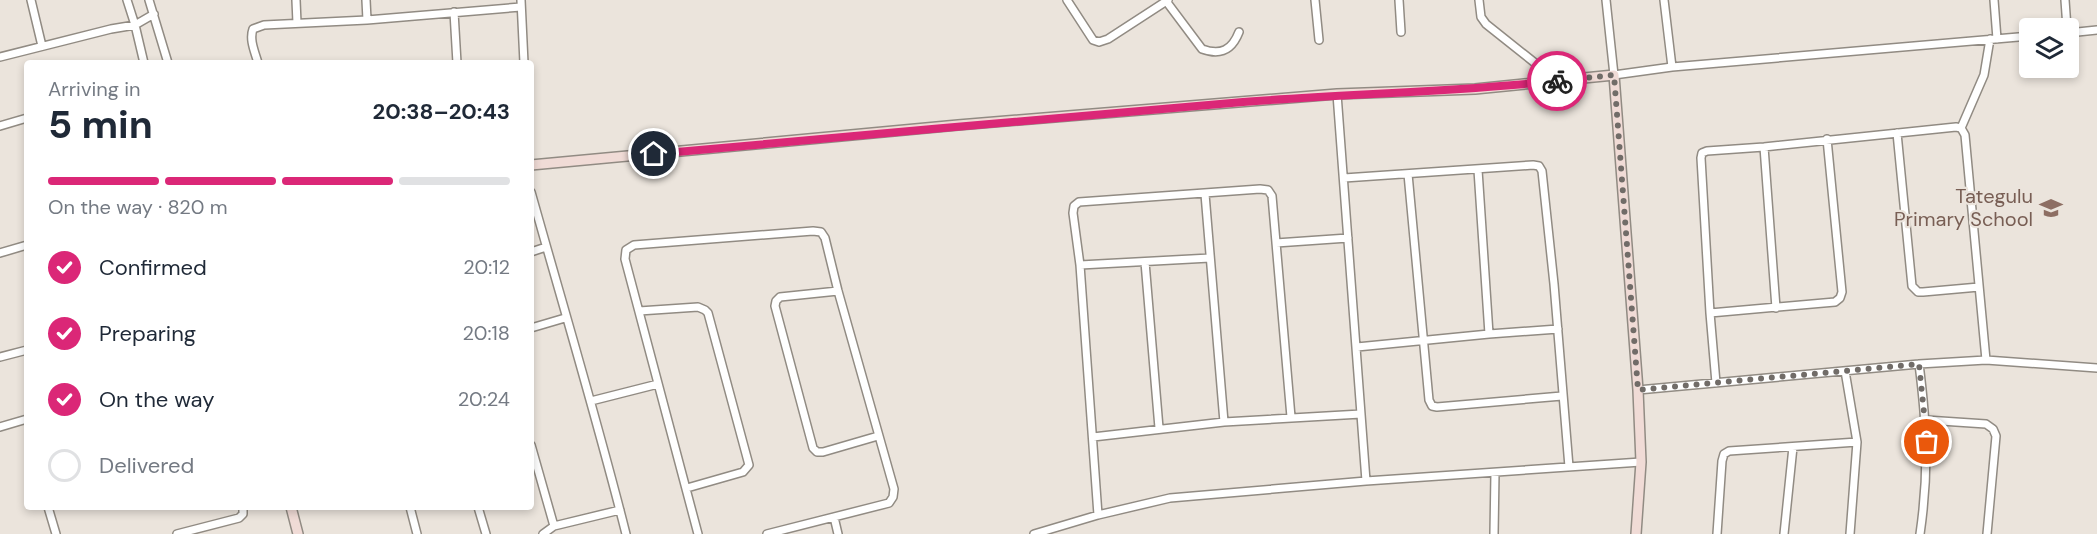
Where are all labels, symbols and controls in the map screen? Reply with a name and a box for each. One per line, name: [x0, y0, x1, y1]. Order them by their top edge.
map controls: [2019, 18, 2079, 78]
button: layers: [2019, 18, 2079, 78]
courier: [1527, 51, 1587, 111]
icon: bike: [1541, 65, 1574, 98]
text: Arriving in: [48, 76, 140, 102]
text: 20:38–20:43: [373, 97, 510, 126]
text: 5 min: [48, 99, 153, 150]
pin: [628, 128, 679, 179]
icon: home: [637, 137, 670, 170]
place label: Tategulu Primary School: [1894, 183, 2033, 232]
text: On the way · 820 m: [48, 194, 227, 220]
school or university icon: Tategulu Primary School: [2038, 195, 2064, 221]
icon: check: [48, 251, 81, 284]
text: Confirmed: [99, 253, 207, 282]
text: 20:12: [463, 254, 510, 280]
icon: check: [48, 317, 81, 350]
text: Preparing: [99, 319, 196, 348]
text: 20:18: [463, 320, 510, 346]
icon: check: [48, 383, 81, 416]
text: On the way: [99, 385, 214, 414]
text: 20:24: [458, 386, 510, 412]
pin: [1901, 416, 1952, 467]
icon: bag: [1910, 425, 1943, 458]
text: Delivered: [99, 451, 194, 480]

